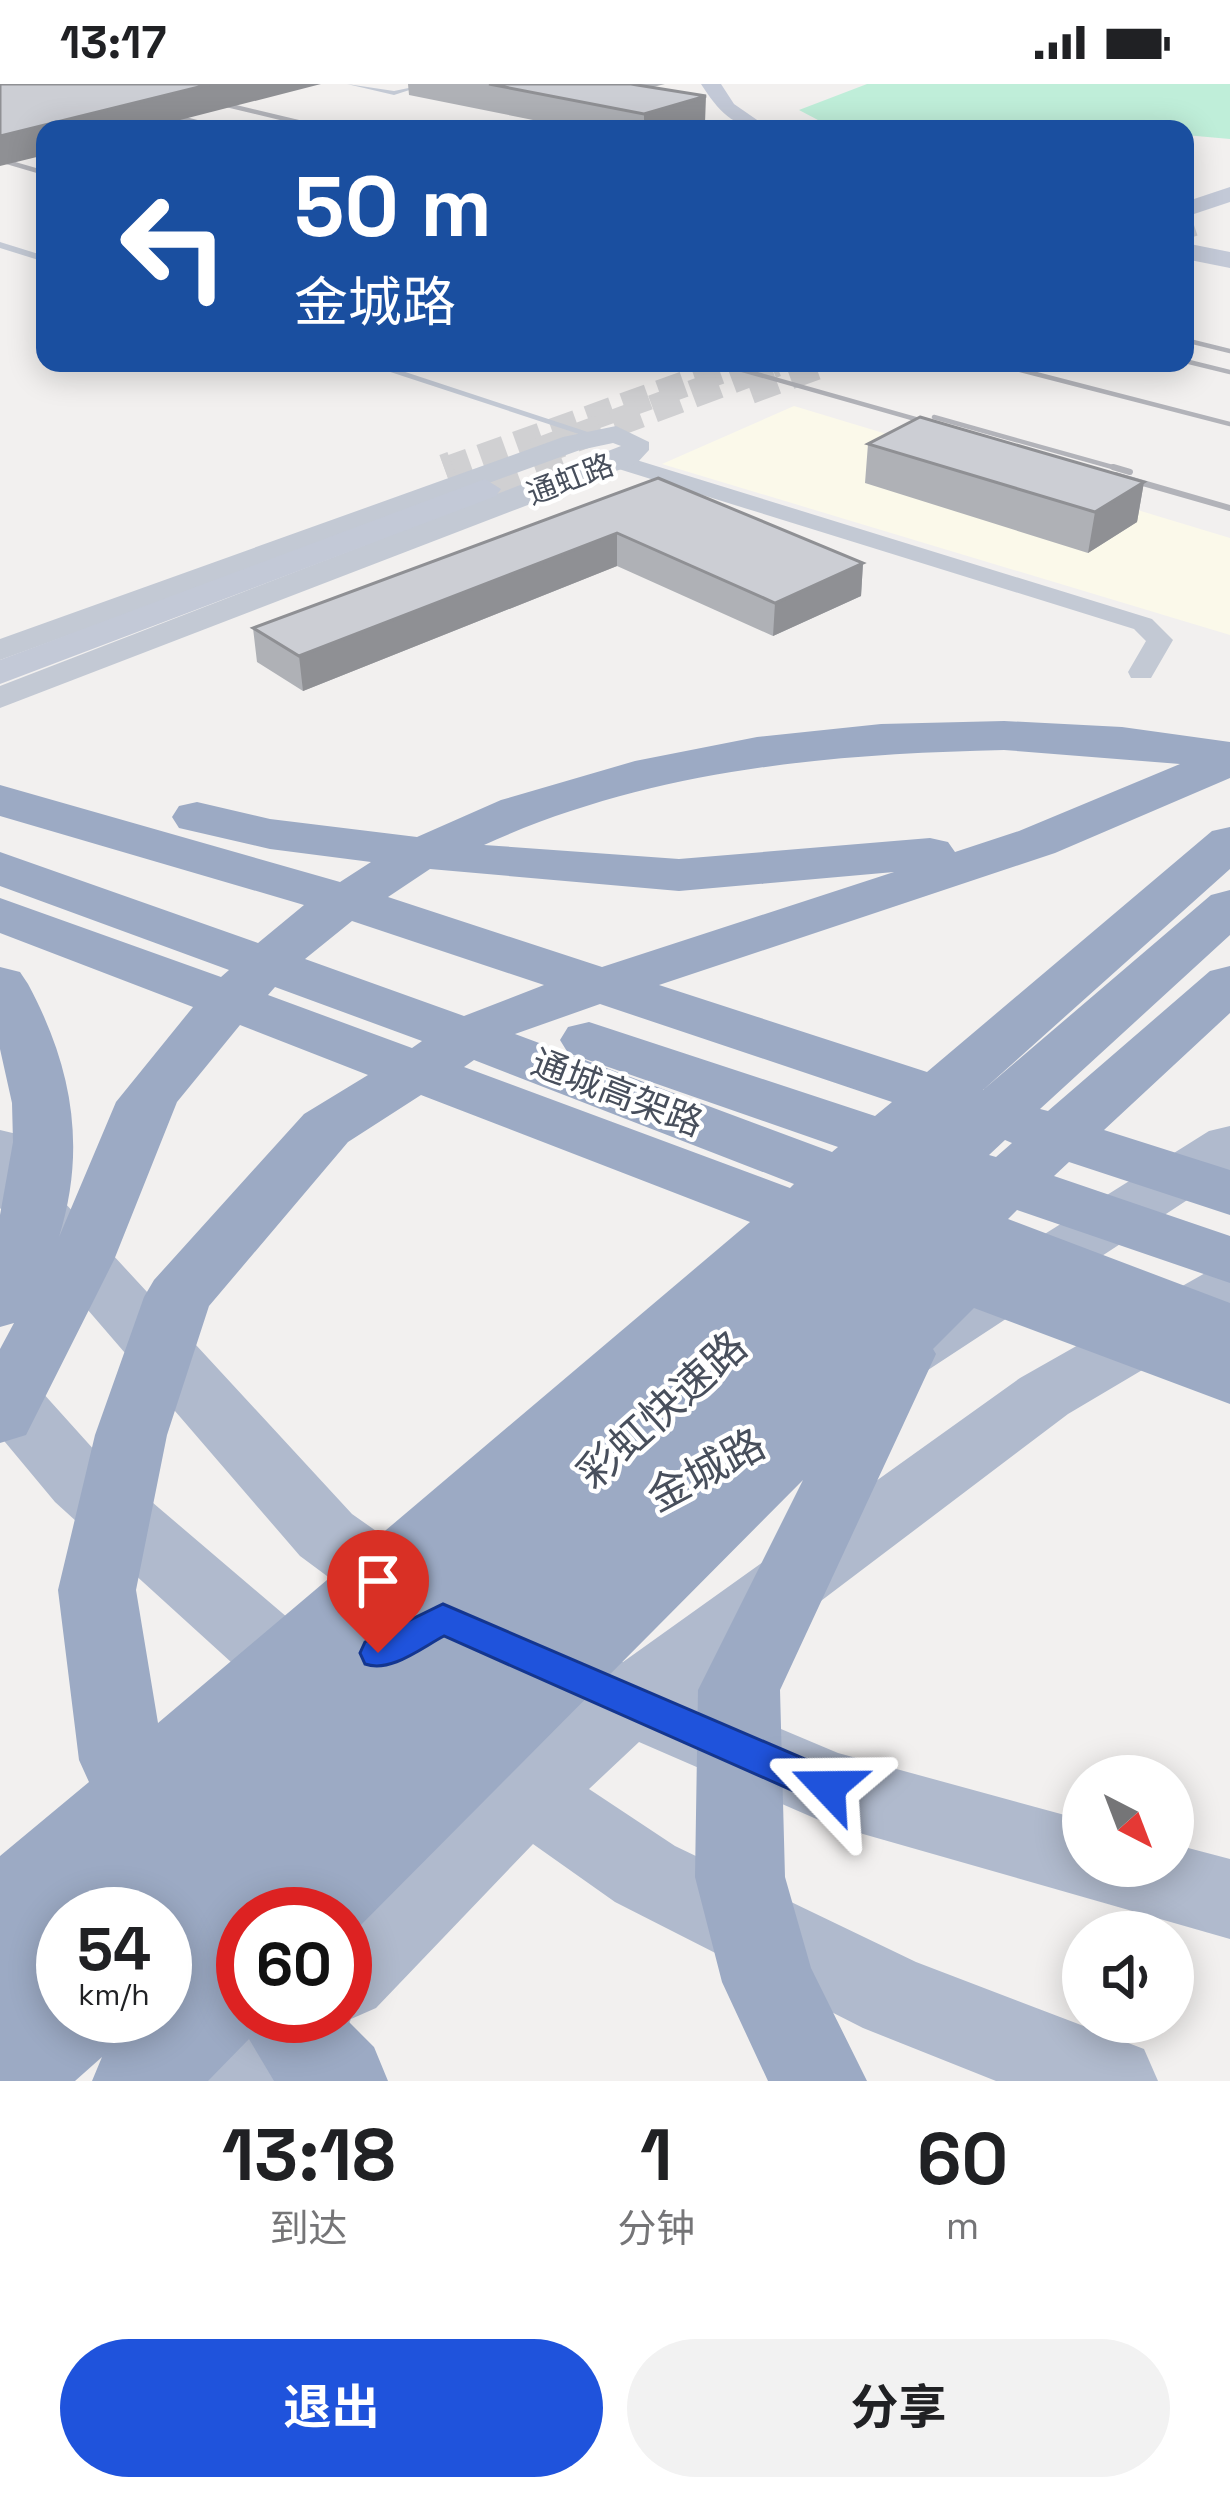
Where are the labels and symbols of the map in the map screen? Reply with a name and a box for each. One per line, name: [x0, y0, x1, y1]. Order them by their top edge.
street label: 通虹路: [521, 445, 619, 513]
street label: 通城高架路: [525, 1039, 709, 1147]
street label: 彩虹快速路: [566, 1320, 758, 1500]
street label: 金城路: [638, 1417, 774, 1523]
pin: [327, 1530, 429, 1653]
position arrow: [765, 1724, 891, 1850]
north arrow: [1062, 1755, 1194, 1887]
speed limit sign: 60: [216, 1887, 372, 2043]

